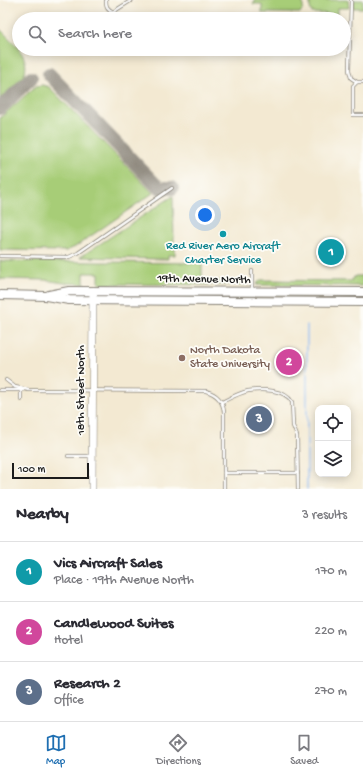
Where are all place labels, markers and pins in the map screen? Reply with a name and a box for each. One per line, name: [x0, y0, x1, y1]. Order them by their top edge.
marker: Red River Aero Aircraft Charter Service: [218, 229, 228, 239]
pin: 1: [318, 237, 344, 267]
place label: Red River Aero Aircraft Charter Service: [166, 240, 281, 268]
place label: North Dakota State University: [190, 344, 270, 372]
pin: 2: [276, 347, 302, 377]
marker: North Dakota State University: [177, 353, 187, 363]
pin: 3: [246, 404, 272, 434]

